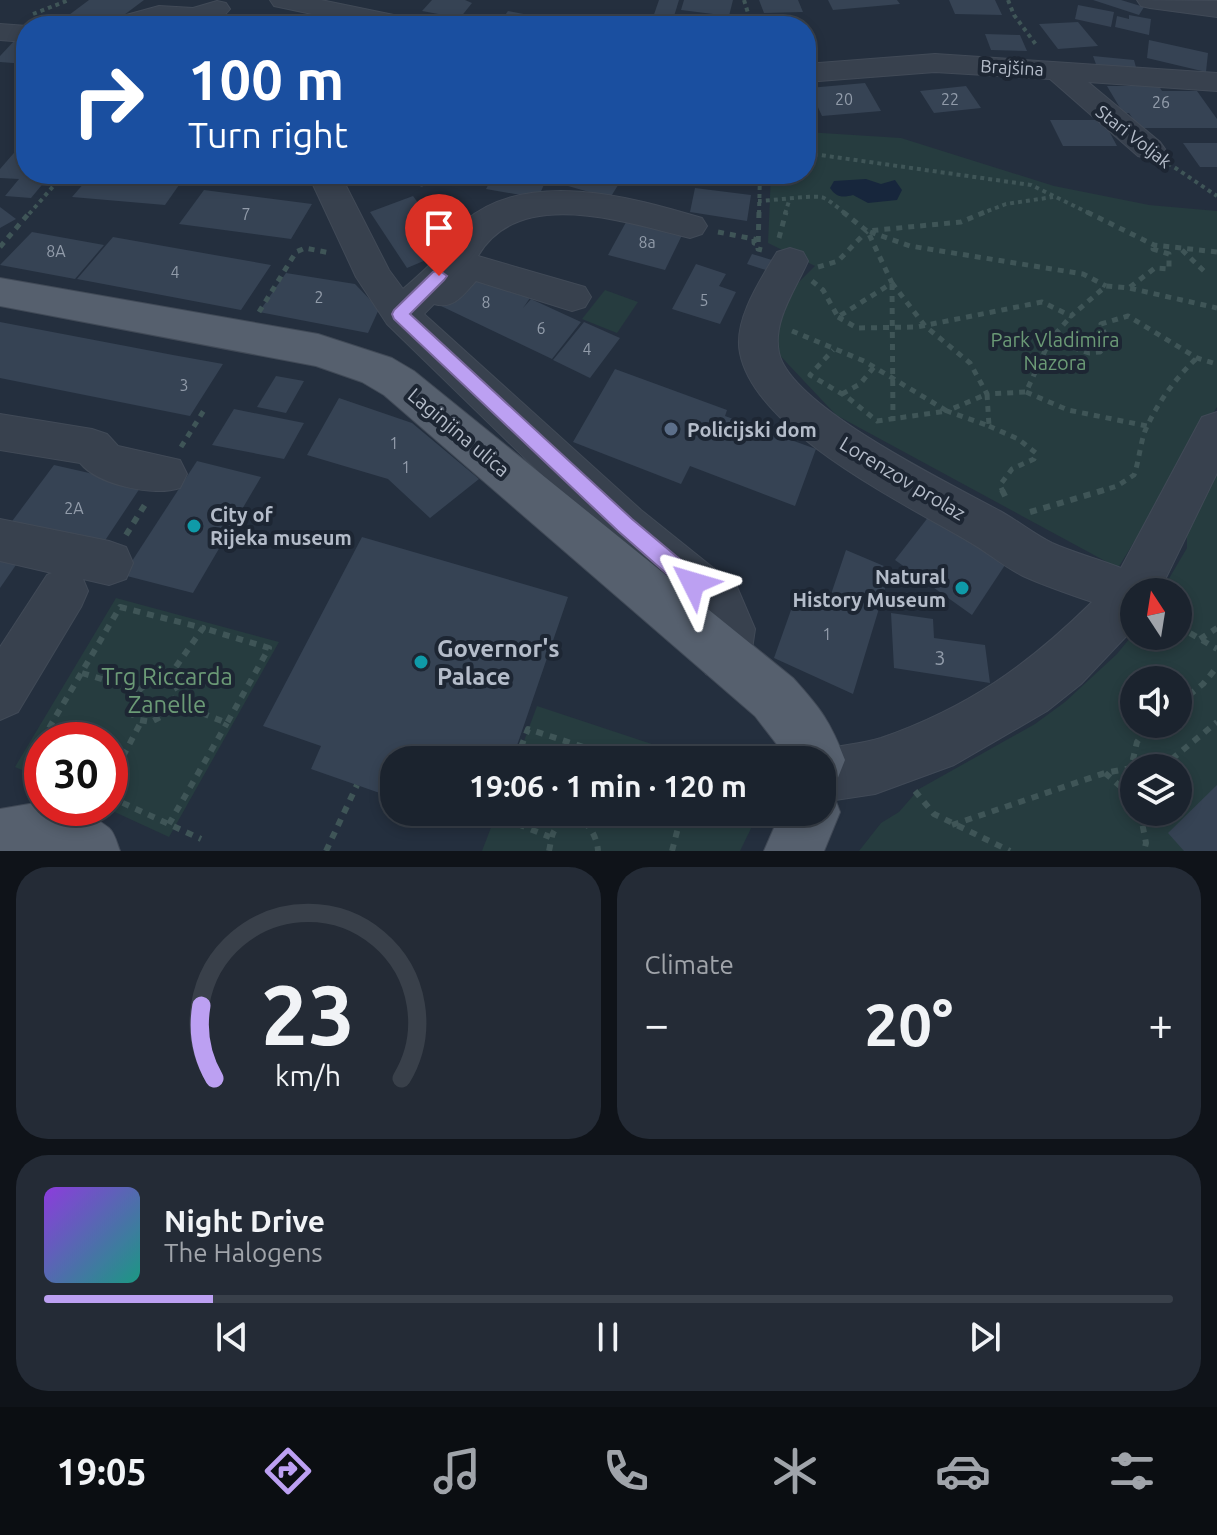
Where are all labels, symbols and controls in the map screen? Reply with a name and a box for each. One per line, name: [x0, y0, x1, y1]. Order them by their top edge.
icon: right: [56, 48, 160, 152]
text: 100 m: [188, 48, 344, 111]
street label: Brajšina: [980, 55, 1044, 79]
house number: 20: [835, 90, 853, 108]
house number: 22: [941, 90, 959, 108]
house number: 26: [1152, 93, 1170, 111]
street label: Stari Voljak: [1092, 100, 1176, 172]
text: Turn right: [188, 114, 348, 155]
pin: [405, 194, 473, 276]
house number: 7: [241, 205, 251, 223]
icon: arrive: [417, 206, 461, 250]
house number: 8a: [638, 233, 656, 251]
house number: 8A: [46, 242, 66, 260]
house number: 4: [170, 263, 180, 281]
house number: 2: [314, 288, 324, 306]
house number: 5: [699, 291, 709, 309]
house number: 8: [481, 293, 491, 311]
house number: 6: [536, 319, 546, 337]
park label: Park Vladimira Nazora: [990, 328, 1120, 374]
house number: 4: [582, 340, 592, 358]
house number: 3: [179, 376, 189, 394]
street label: Laginjina ulica: [404, 383, 514, 481]
place label: Policijski dom: [687, 418, 817, 441]
marker: Policijski dom: [662, 420, 680, 438]
street label: Lorenzov prolaz: [836, 431, 970, 525]
house number: 1: [389, 434, 399, 452]
house number: 1: [401, 458, 411, 476]
house number: 2A: [64, 499, 84, 517]
place label: City of Rijeka museum: [210, 503, 352, 549]
marker: City of Rijeka museum: [185, 517, 203, 535]
position arrow: [651, 541, 735, 625]
place label: Natural History Museum: [793, 565, 946, 611]
north arrow: [1120, 578, 1192, 650]
map controls: [1120, 578, 1192, 826]
marker: Natural History Museum: [953, 579, 971, 597]
house number: 1: [822, 625, 832, 643]
place label: Governor's Palace: [437, 635, 560, 690]
house number: 3: [934, 646, 946, 669]
marker: Governor's Palace: [412, 653, 430, 671]
park label: Trg Riccarda Zanelle: [101, 663, 233, 718]
button: sound: [1120, 666, 1192, 738]
speed limit sign: 30: [24, 722, 128, 826]
button: layers: [1120, 754, 1192, 826]
text: 19:06 · 1 min · 120 m: [469, 769, 747, 803]
text: Climate: [645, 950, 734, 979]
text: 23: [261, 967, 355, 1061]
text: 20°: [864, 990, 953, 1057]
text: −: [645, 999, 669, 1048]
text: +: [1148, 999, 1173, 1048]
text: km/h: [275, 1059, 341, 1091]
text: Night Drive: [164, 1204, 325, 1238]
text: The Halogens: [164, 1238, 323, 1267]
icon: previous: [210, 1315, 254, 1359]
icon: pause: [586, 1315, 630, 1359]
icon: next: [963, 1315, 1007, 1359]
icon: directions: [260, 1443, 316, 1499]
icon: music: [429, 1443, 485, 1499]
icon: phone: [598, 1443, 654, 1499]
icon: climate: [767, 1443, 823, 1499]
icon: car: [935, 1443, 991, 1499]
icon: filters: [1104, 1443, 1160, 1499]
text: 19:05: [56, 1451, 147, 1492]

